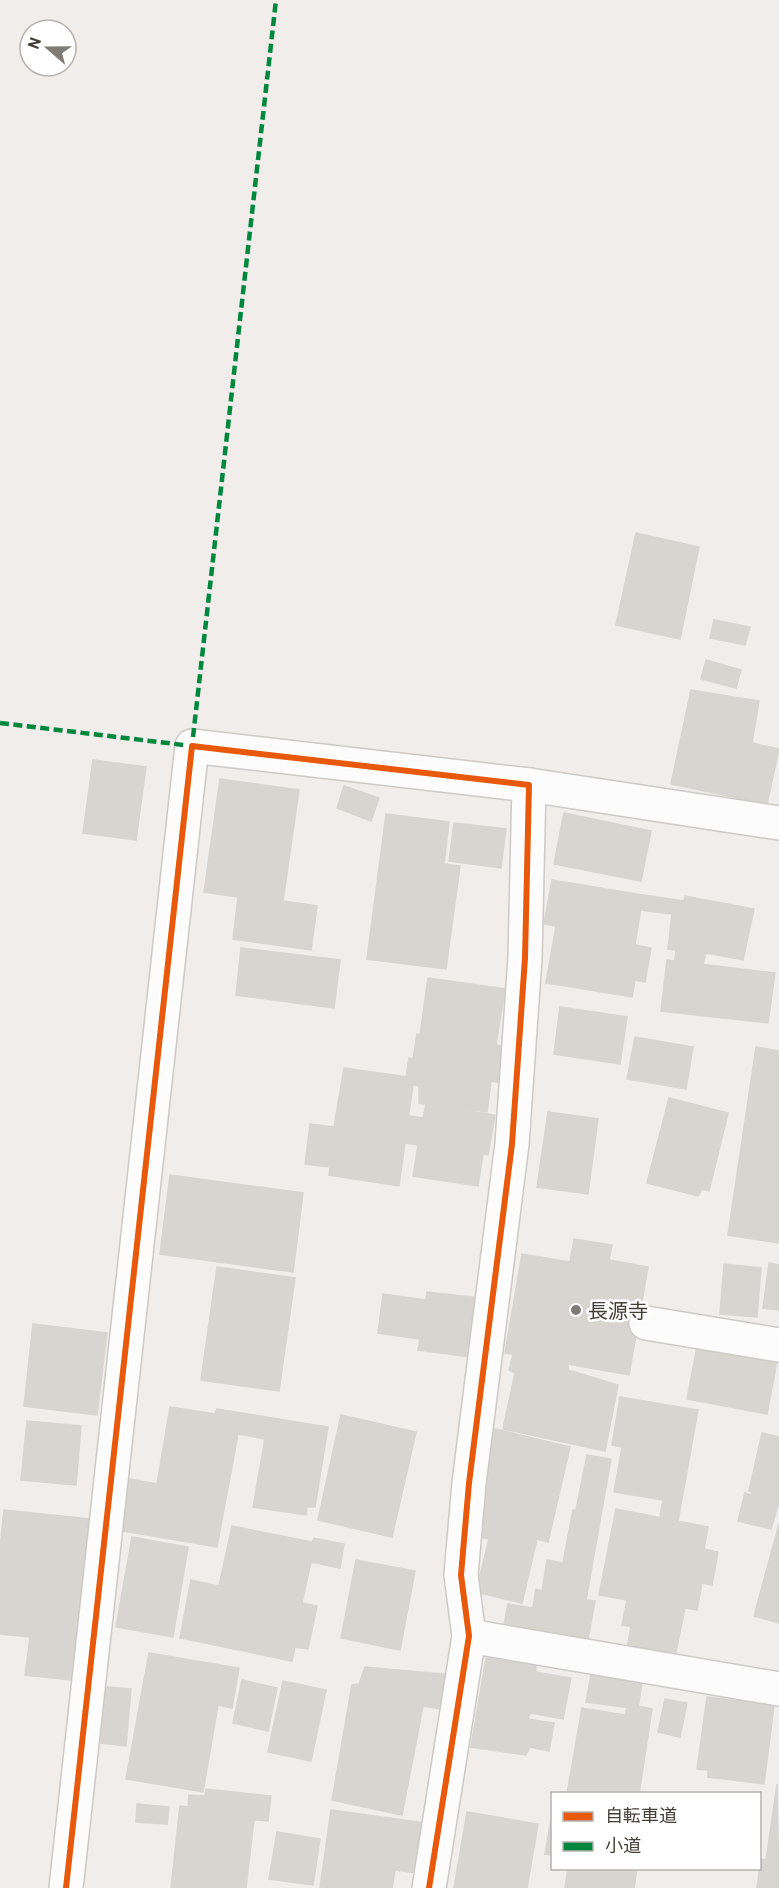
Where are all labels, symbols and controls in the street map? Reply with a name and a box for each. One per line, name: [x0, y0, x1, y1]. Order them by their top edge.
north arrow: [18, 18, 78, 78]
text: N: [23, 34, 44, 51]
place label: 長源寺: [588, 1298, 648, 1322]
marker: 長源寺: [569, 1303, 583, 1317]
legend: [551, 1792, 761, 1870]
text: 自転車道: [605, 1804, 677, 1826]
text: 小道: [605, 1834, 641, 1856]

